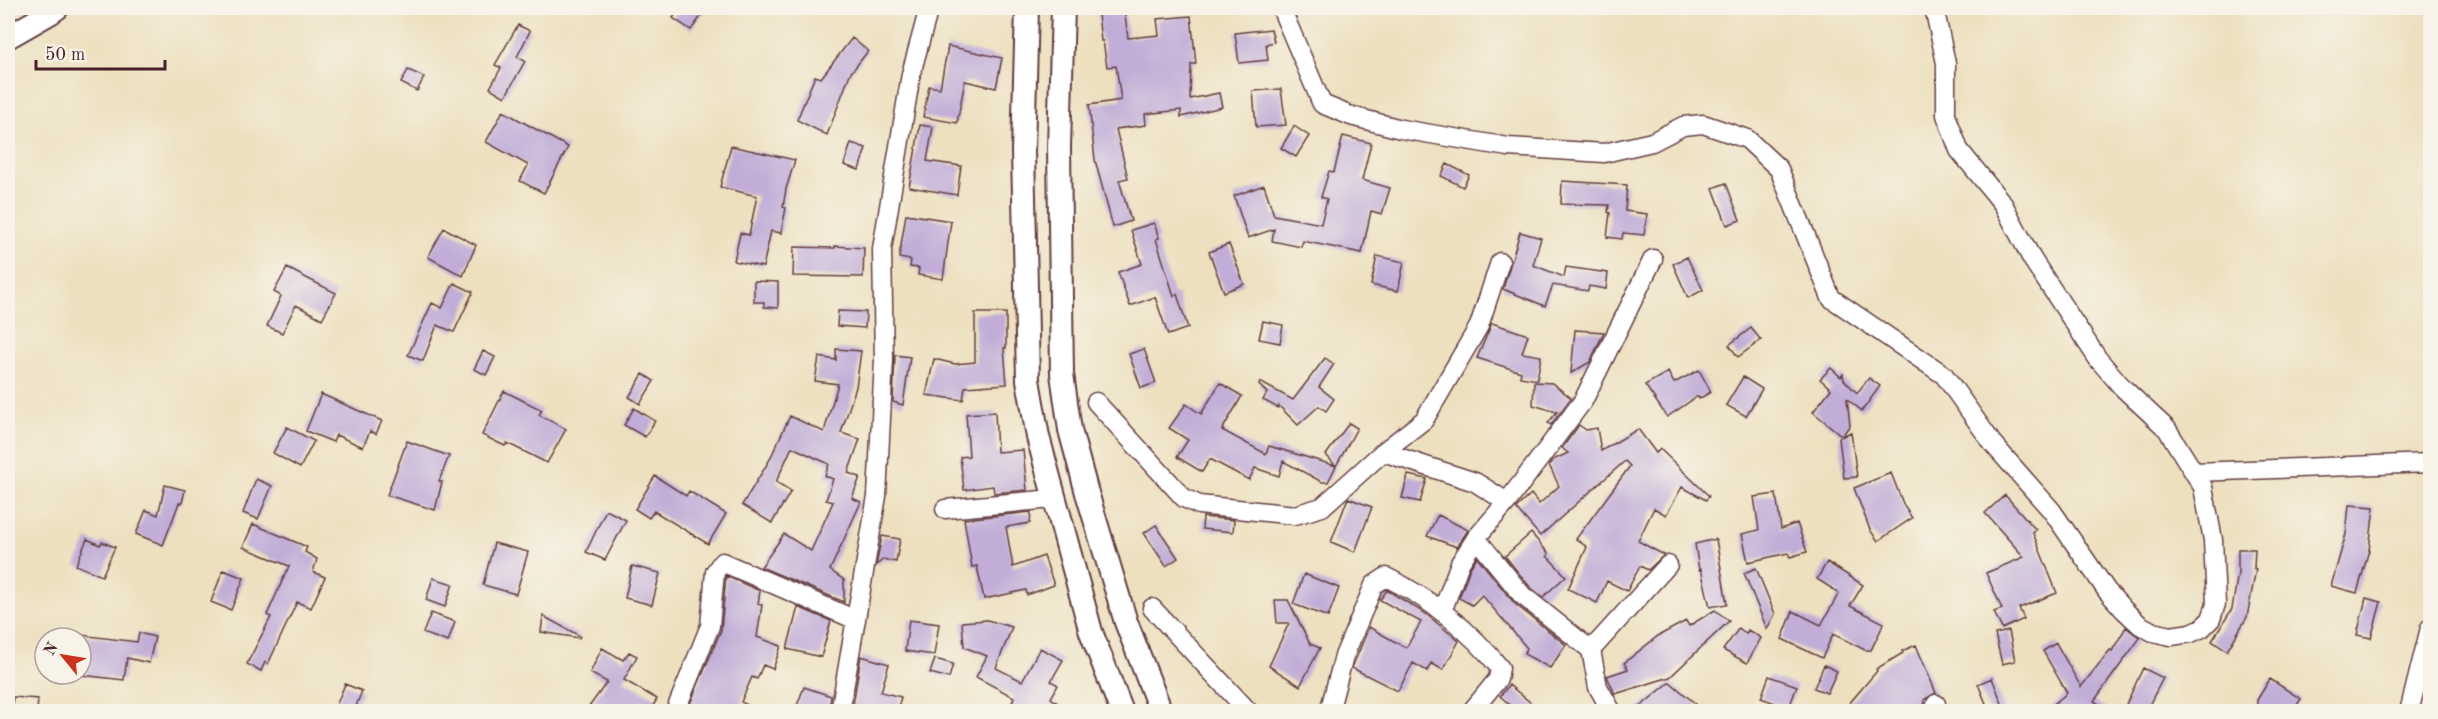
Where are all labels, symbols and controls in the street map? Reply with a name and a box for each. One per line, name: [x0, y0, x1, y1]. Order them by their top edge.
scale bar: [36, 33, 165, 71]
text: 50 m: [45, 46, 85, 64]
north arrow: [33, 626, 93, 686]
text: N: [42, 640, 62, 659]

